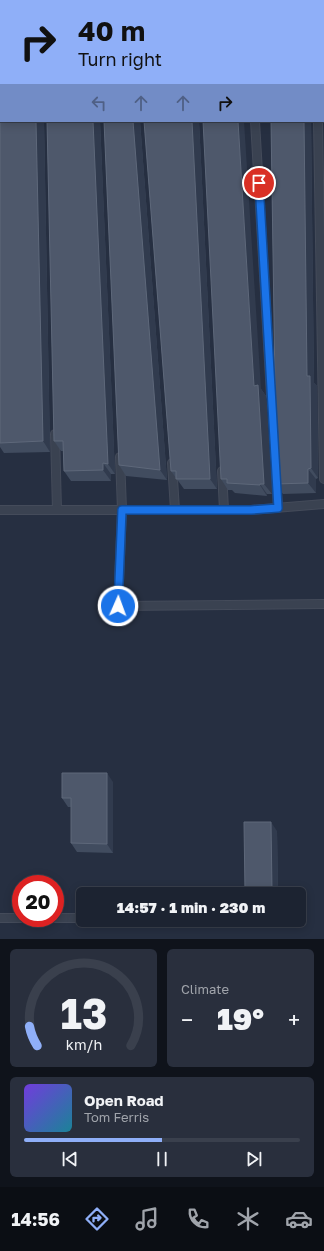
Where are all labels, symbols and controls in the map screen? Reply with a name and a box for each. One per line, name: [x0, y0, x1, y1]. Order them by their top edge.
text: 40 m: [78, 14, 145, 47]
icon: right: [12, 16, 64, 68]
text: Turn right: [78, 48, 162, 70]
icon: left: [88, 92, 110, 114]
icon: ahead: [130, 92, 152, 114]
icon: ahead: [172, 92, 194, 114]
icon: right: [214, 92, 236, 114]
pin: [242, 166, 276, 200]
icon: arrive: [248, 172, 270, 194]
position arrow: [97, 585, 139, 627]
speed limit sign: 20: [12, 875, 64, 927]
text: 14:57 · 1 min · 230 m: [117, 898, 265, 916]
text: Climate: [181, 981, 229, 997]
text: 13: [60, 988, 107, 1038]
text: 19°: [217, 1001, 264, 1037]
text: −: [181, 1006, 193, 1033]
text: +: [288, 1006, 300, 1033]
text: km/h: [65, 1036, 102, 1053]
text: Open Road: [84, 1091, 164, 1109]
text: Tom Ferris: [84, 1109, 149, 1125]
icon: previous: [59, 1148, 81, 1170]
icon: pause: [151, 1148, 173, 1170]
icon: next: [243, 1148, 265, 1170]
icon: directions: [83, 1205, 111, 1233]
icon: music: [133, 1205, 161, 1233]
icon: phone: [184, 1205, 212, 1233]
icon: climate: [234, 1205, 262, 1233]
icon: car: [285, 1205, 313, 1233]
text: 14:56: [11, 1208, 60, 1230]

